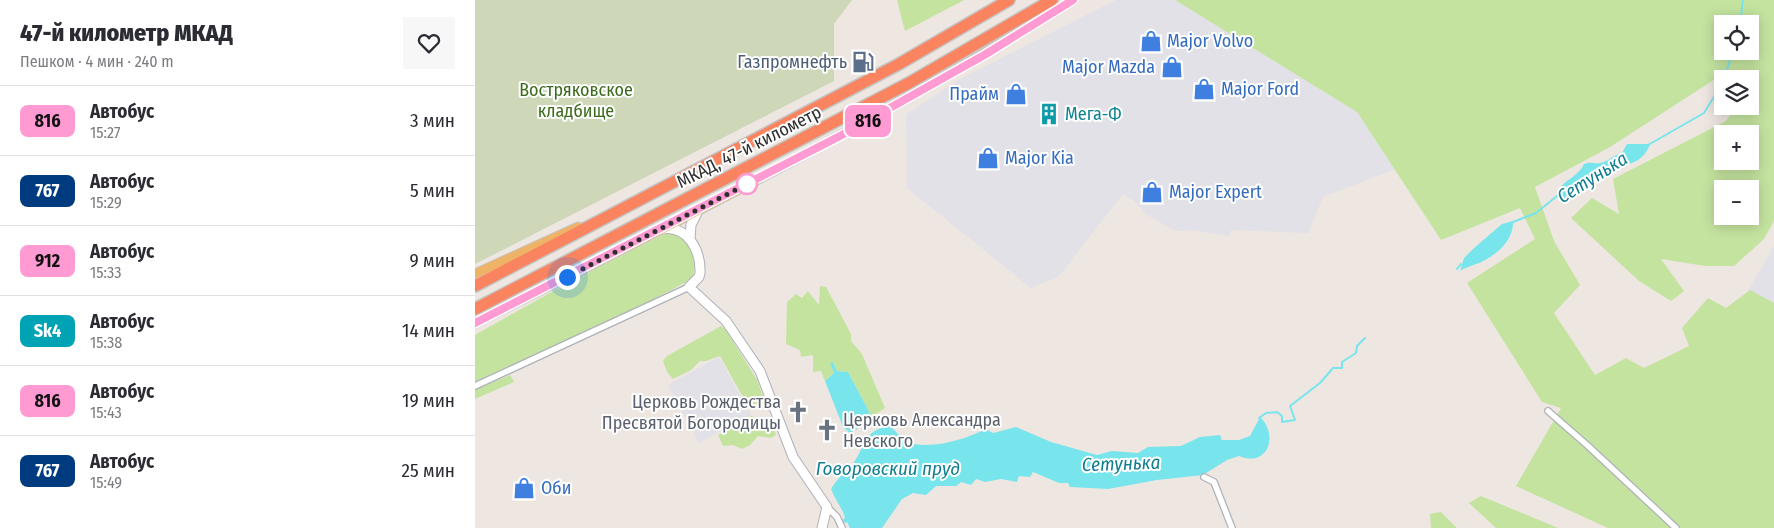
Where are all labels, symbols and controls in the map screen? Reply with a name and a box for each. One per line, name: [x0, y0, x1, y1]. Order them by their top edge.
map controls: [1714, 15, 1759, 225]
button: locate: [1714, 15, 1759, 60]
button: heart: [403, 17, 455, 69]
text: 47-й километр МКАД: [20, 19, 233, 47]
shop icon: Major Volvo: [1138, 28, 1164, 54]
place label: Major Volvo: [1167, 30, 1253, 52]
fuel station icon: Газпромнефть: [850, 49, 876, 75]
place label: Газпромнефть: [737, 51, 847, 73]
text: Пешком · 4 мин · 240 m: [20, 52, 174, 71]
shop icon: Major Mazda: [1159, 54, 1185, 80]
place label: Major Mazda: [1062, 56, 1155, 78]
button: layers: [1714, 70, 1759, 115]
shop icon: Major Ford: [1191, 76, 1217, 102]
place label: Major Ford: [1221, 78, 1299, 100]
park label: Востряковское кладбище: [519, 79, 633, 122]
shop icon: Прайм: [1003, 81, 1029, 107]
place label: Прайм: [949, 83, 999, 105]
text: Автобус: [90, 100, 154, 123]
street label: МКАД, 47-й километр: [673, 101, 825, 193]
building icon: Мега-Ф: [1036, 101, 1062, 127]
place label: Мега-Ф: [1065, 103, 1122, 125]
line badge: 816: [839, 105, 897, 137]
text: 3 мин: [410, 109, 455, 132]
text: 816: [34, 110, 61, 132]
text: 816: [855, 110, 881, 132]
text: 15:27: [90, 123, 120, 142]
button: +: [1714, 125, 1759, 170]
shop icon: Major Kia: [975, 145, 1001, 171]
place label: Major Kia: [1005, 147, 1074, 169]
water label: Сетунька: [1553, 147, 1632, 208]
text: Автобус: [90, 170, 154, 193]
unlabelled marker: [736, 173, 758, 195]
text: 5 мин: [410, 179, 455, 202]
shop icon: Major Expert: [1139, 179, 1165, 205]
text: 767: [35, 180, 60, 202]
button: −: [1714, 180, 1759, 225]
place label: Major Expert: [1169, 181, 1262, 203]
text: 15:29: [90, 193, 122, 212]
text: Автобус: [90, 240, 154, 263]
text: 9 мин: [409, 249, 455, 272]
text: 912: [35, 250, 60, 272]
text: 15:33: [90, 263, 122, 282]
your location: [555, 265, 580, 290]
text: Автобус: [90, 310, 154, 333]
text: 14 мин: [402, 319, 455, 342]
text: Sk4: [34, 320, 61, 342]
text: 15:38: [90, 333, 122, 352]
text: Автобус: [90, 380, 154, 403]
text: 19 мин: [402, 389, 455, 412]
text: 816: [34, 390, 61, 412]
place label: Церковь Рождества Пресвятой Богородицы: [602, 391, 781, 434]
church icon: Церковь Рождества Пресвятой Богородицы: [785, 399, 811, 425]
text: 15:43: [90, 403, 122, 422]
place label: Церковь Александра Невского: [843, 409, 1001, 452]
church icon: Церковь Александра Невского: [814, 417, 840, 443]
text: Автобус: [90, 450, 154, 473]
water label: Сетунька: [1081, 451, 1161, 476]
water label: Говоровский пруд: [816, 457, 960, 480]
text: 25 мин: [402, 459, 455, 482]
text: 767: [35, 460, 60, 482]
text: 15:49: [90, 473, 122, 492]
shop icon: Оби: [511, 475, 537, 501]
place label: Оби: [541, 477, 571, 499]

